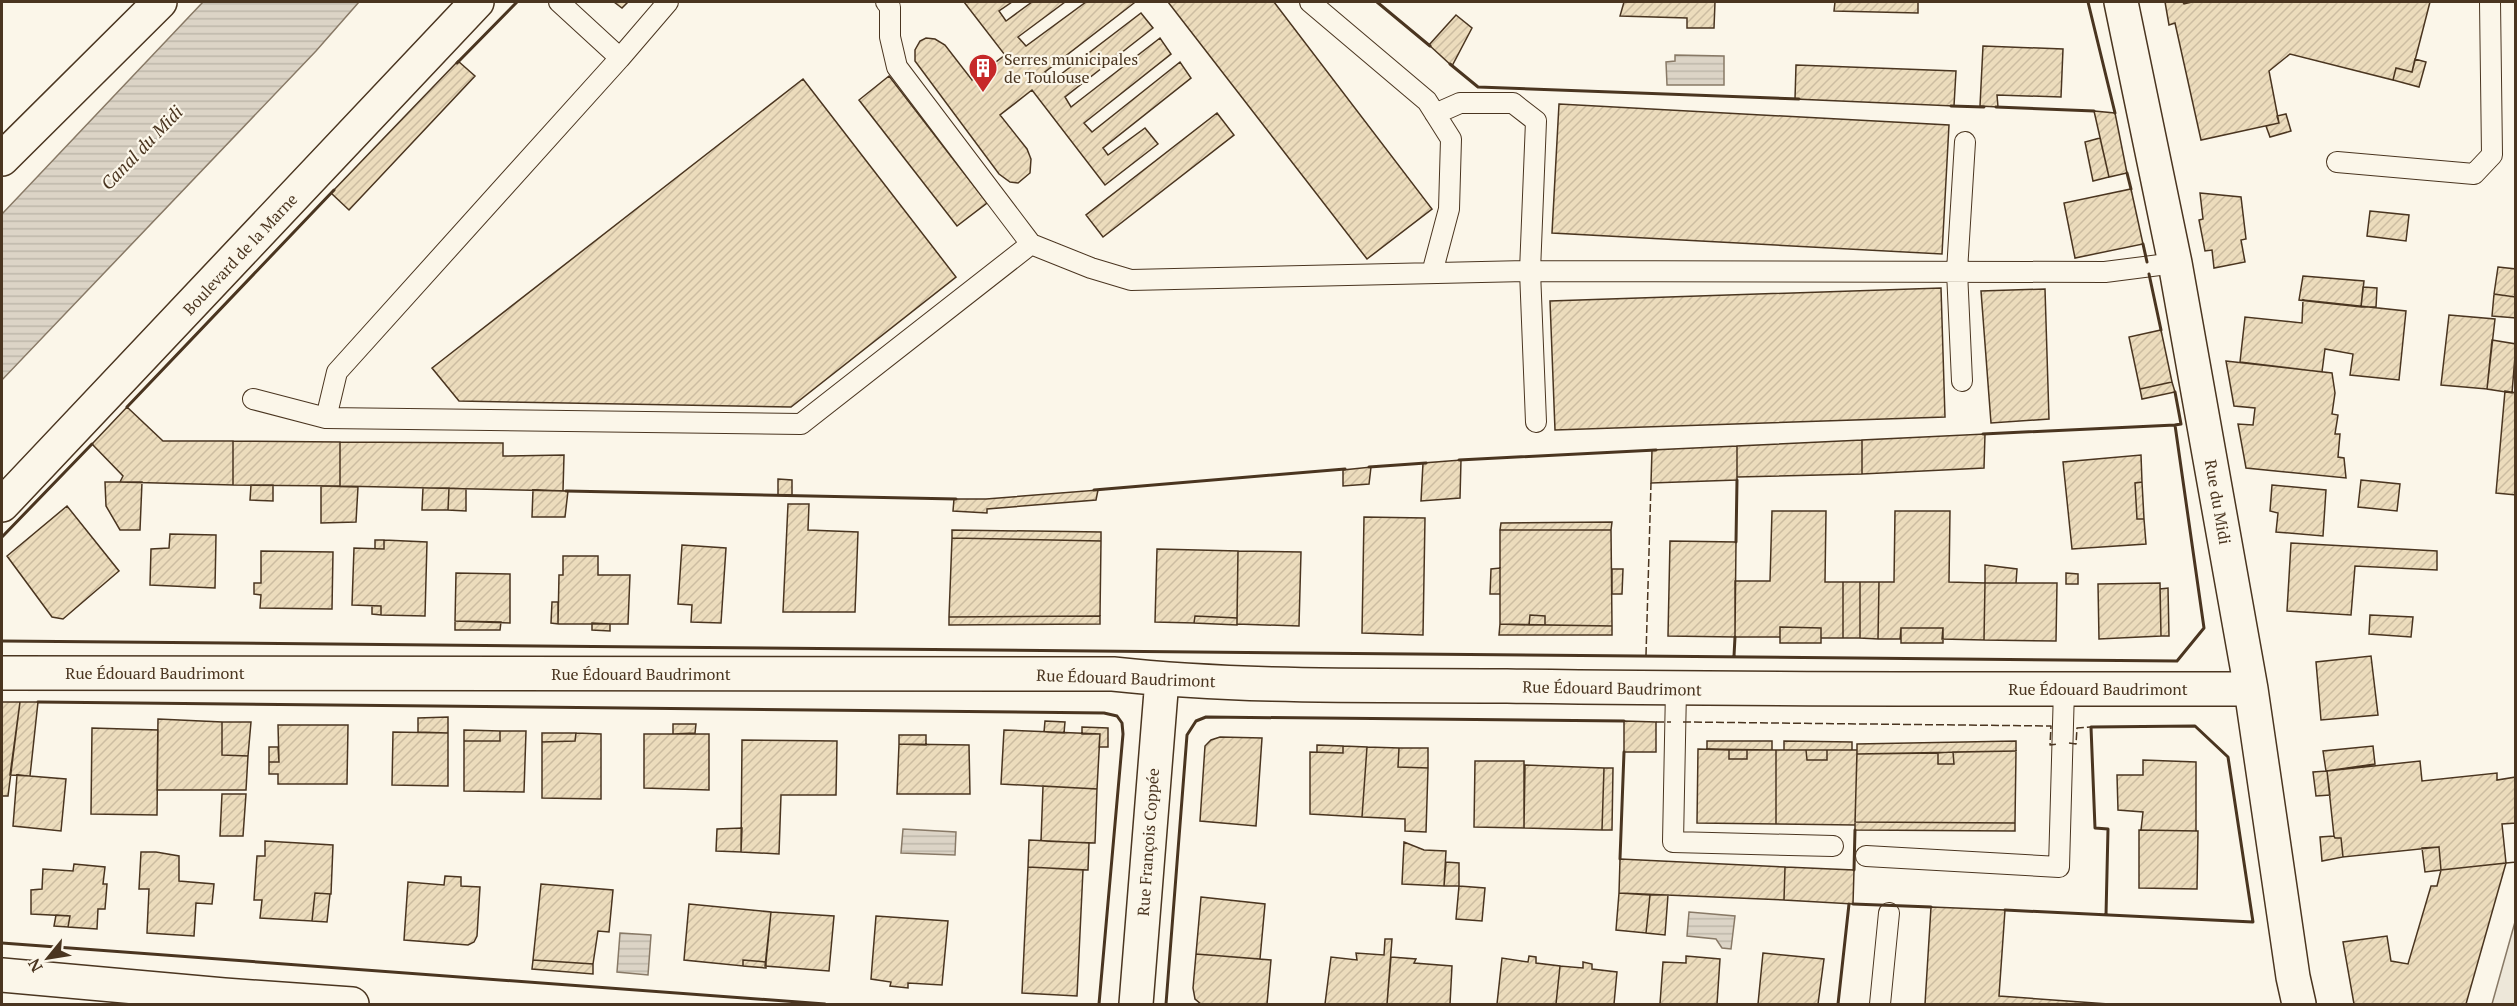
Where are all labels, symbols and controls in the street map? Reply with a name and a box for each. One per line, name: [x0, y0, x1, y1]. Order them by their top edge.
place label: Serres municipales de Toulouse: [1004, 48, 1138, 88]
building icon: Serres municipales de Toulouse: [967, 52, 999, 94]
water label: Canal du Midi: [95, 100, 188, 195]
street label: Boulevard de la Marne: [178, 188, 302, 320]
street label: Rue du Midi: [2200, 458, 2236, 546]
street label: Rue Édouard Baudrimont: [65, 662, 245, 684]
street label: Rue Édouard Baudrimont: [551, 663, 731, 685]
street label: Rue Édouard Baudrimont: [1036, 664, 1216, 692]
street label: Rue Édouard Baudrimont: [1522, 675, 1702, 701]
street label: Rue Édouard Baudrimont: [2008, 678, 2188, 700]
street label: Rue François Coppée: [1132, 767, 1164, 917]
north arrow: [18, 928, 78, 988]
text: N: [22, 955, 48, 976]

